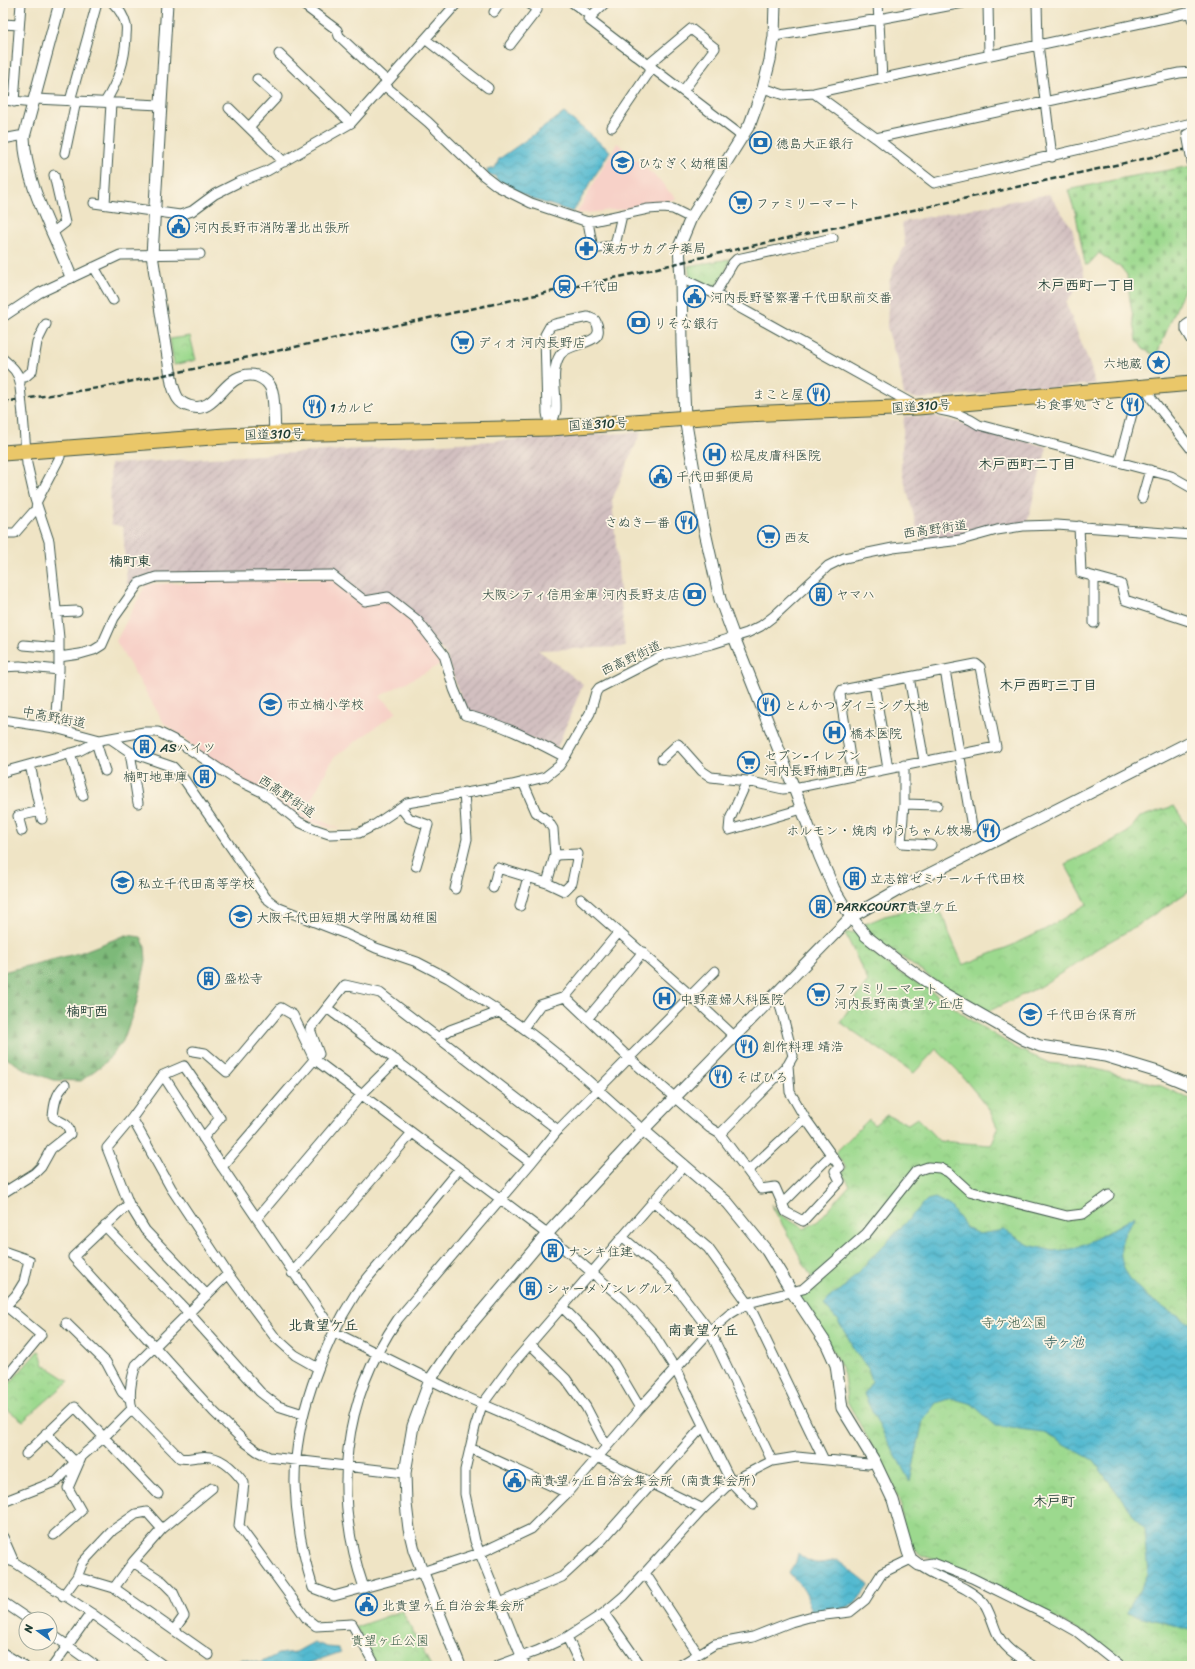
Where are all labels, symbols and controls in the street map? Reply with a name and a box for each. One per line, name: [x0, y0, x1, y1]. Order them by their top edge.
bank icon: 徳島大正銀行: [748, 130, 774, 156]
place label: 徳島大正銀行: [776, 132, 854, 155]
school or university icon: ひなぎく幼稚園: [610, 150, 636, 176]
place label: ひなぎく幼稚園: [638, 152, 729, 175]
supermarket icon: ファミリーマート: [728, 190, 754, 216]
place label: ファミリーマート: [756, 192, 860, 215]
public building icon: 河内長野市消防署北出張所: [165, 214, 191, 240]
place label: 河内長野市消防署北出張所: [194, 216, 350, 239]
pharmacy icon: 漢方サカグチ薬局: [573, 235, 599, 261]
place label: 漢方サカグチ薬局: [602, 237, 706, 260]
station icon: 千代田: [552, 273, 578, 299]
district label: 木戸西町一丁目: [1037, 273, 1135, 298]
place label: 千代田: [580, 275, 619, 298]
public building icon: 河内長野警察署千代田駅前交番: [681, 284, 707, 310]
place label: 河内長野警察署千代田駅前交番: [710, 286, 892, 309]
bank icon: りそな銀行: [626, 310, 652, 336]
place label: りそな銀行: [654, 312, 719, 335]
supermarket icon: ディオ 河内長野店: [450, 329, 476, 355]
place label: ディオ 河内長野店: [478, 331, 585, 354]
place icon: 六地蔵: [1145, 350, 1171, 376]
place label: 六地蔵: [1103, 352, 1142, 375]
restaurant icon: まこと屋: [806, 381, 832, 407]
place label: まこと屋: [752, 383, 804, 406]
restaurant icon: お食事処 さと: [1119, 391, 1145, 417]
street label: 国道310号: [890, 392, 952, 420]
place label: お食事処 さと: [1035, 393, 1116, 416]
restaurant icon: 1カルビ: [302, 394, 328, 420]
place label: 1カルビ: [330, 396, 374, 419]
street label: 国道310号: [567, 410, 629, 438]
street label: 国道310号: [244, 421, 304, 447]
hospital icon: 松尾皮膚科医院: [702, 442, 728, 468]
place label: 松尾皮膚科医院: [730, 444, 821, 467]
district label: 木戸西町二丁目: [978, 452, 1076, 477]
public building icon: 千代田郵便局: [648, 463, 674, 489]
place label: 千代田郵便局: [676, 465, 754, 488]
restaurant icon: さぬき一番: [673, 509, 699, 535]
place label: さぬき一番: [605, 511, 670, 534]
street label: 西高野街道: [901, 513, 969, 545]
supermarket icon: 西友: [755, 524, 781, 550]
place label: 西友: [784, 526, 810, 549]
district label: 楠町東: [109, 549, 151, 574]
bank icon: 大阪シティ信用金庫 河内長野支店: [682, 581, 708, 607]
building icon: ヤマハ: [807, 581, 833, 607]
place label: 大阪シティ信用金庫 河内長野支店: [482, 583, 680, 606]
place label: ヤマハ: [836, 583, 875, 606]
street label: 西高野街道: [597, 634, 665, 682]
district label: 木戸西町三丁目: [999, 673, 1097, 698]
school or university icon: 市立楠小学校: [258, 691, 284, 717]
restaurant icon: とんかつ ダイニング大地: [756, 692, 782, 718]
place label: 市立楠小学校: [286, 693, 364, 716]
place label: とんかつ ダイニング大地: [784, 694, 929, 717]
street label: 中高野街道: [20, 700, 88, 734]
hospital icon: 橋本医院: [822, 720, 848, 746]
place label: 橋本医院: [850, 722, 902, 745]
building icon: ASハイツ: [132, 734, 158, 760]
place label: ASハイツ: [159, 736, 216, 759]
place label: セブン-イレブン 河内長野楠町西店: [764, 744, 868, 782]
supermarket icon: セブン-イレブン 河内長野楠町西店: [736, 749, 762, 775]
building icon: 楠町地車庫: [191, 763, 217, 789]
place label: 楠町地車庫: [123, 765, 188, 788]
street label: 西高野街道: [254, 768, 320, 824]
restaurant icon: ホルモン・焼肉 ゆうちゃん牧場: [975, 817, 1001, 843]
place label: ホルモン・焼肉 ゆうちゃん牧場: [787, 819, 972, 842]
building icon: 立志舘ゼミナール千代田校: [841, 865, 867, 891]
place label: 立志舘ゼミナール千代田校: [870, 867, 1025, 890]
school or university icon: 私立千代田高等学校: [109, 870, 135, 896]
place label: 私立千代田高等学校: [138, 872, 255, 895]
building icon: PARKCOURT貴望ケ丘: [808, 893, 834, 919]
place label: PARKCOURT貴望ケ丘: [836, 895, 958, 918]
school or university icon: 大阪千代田短期大学附属幼稚園: [227, 904, 253, 930]
place label: 大阪千代田短期大学附属幼稚園: [256, 906, 438, 929]
building icon: 盛松寺: [195, 965, 221, 991]
place label: 盛松寺: [224, 967, 263, 990]
place label: ファミリーマート 河内長野南貴望ヶ丘店: [834, 977, 964, 1015]
supermarket icon: ファミリーマート 河内長野南貴望ヶ丘店: [805, 982, 831, 1008]
hospital icon: 中野産婦人科医院: [651, 986, 677, 1012]
place label: 中野産婦人科医院: [680, 988, 784, 1011]
district label: 楠町西: [66, 999, 108, 1024]
school or university icon: 千代田台保育所: [1018, 1001, 1044, 1027]
place label: 千代田台保育所: [1046, 1003, 1137, 1026]
restaurant icon: 創作料理 靖浩: [733, 1033, 759, 1059]
place label: 創作料理 靖浩: [762, 1035, 843, 1058]
restaurant icon: そばひろ: [707, 1064, 733, 1090]
place label: そばひろ: [736, 1066, 788, 1089]
building icon: ナンキ住建: [539, 1238, 565, 1264]
place label: ナンキ住建: [568, 1240, 633, 1263]
building icon: シャーメゾンレグルス: [517, 1275, 543, 1301]
place label: シャーメゾンレグルス: [546, 1277, 675, 1300]
park label: 寺ケ池公園: [981, 1311, 1047, 1334]
district label: 北貴望ケ丘: [288, 1313, 358, 1338]
district label: 南貴望ケ丘: [668, 1318, 738, 1343]
water label: 寺ヶ池: [1042, 1330, 1085, 1355]
public building icon: 南貴望ヶ丘自治会集会所（南貴集会所）: [501, 1467, 527, 1493]
place label: 南貴望ヶ丘自治会集会所（南貴集会所）: [530, 1469, 764, 1492]
district label: 木戸町: [1033, 1489, 1075, 1514]
public building icon: 北貴望ヶ丘自治会集会所: [354, 1592, 380, 1618]
place label: 北貴望ヶ丘自治会集会所: [382, 1594, 525, 1617]
north arrow: [18, 1611, 58, 1651]
text: N: [18, 1622, 39, 1636]
park label: 貴望ヶ丘公園: [351, 1629, 429, 1652]

